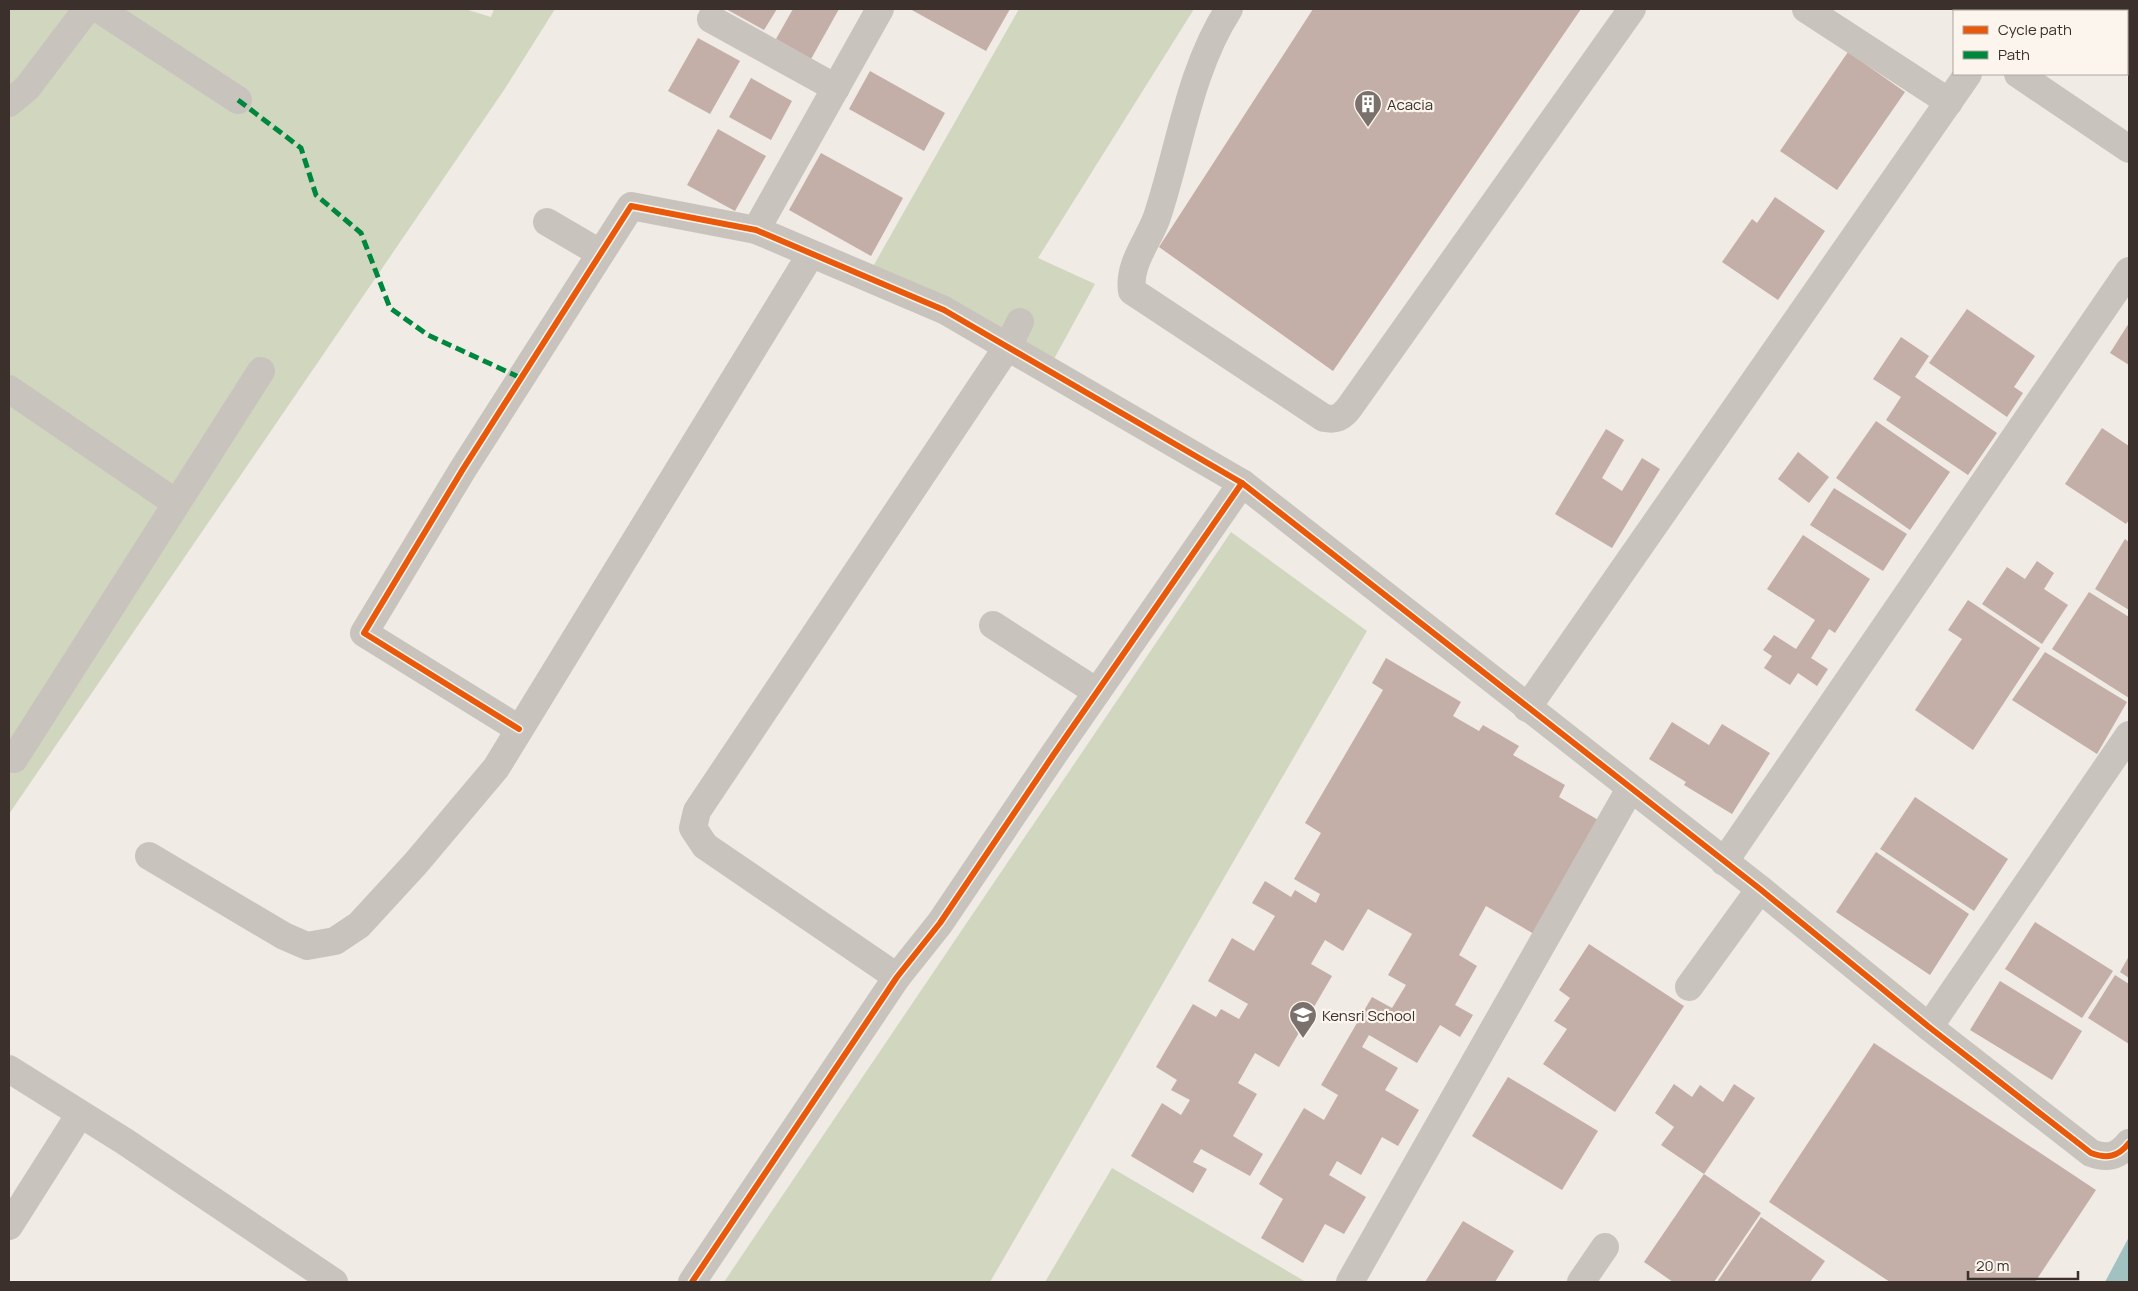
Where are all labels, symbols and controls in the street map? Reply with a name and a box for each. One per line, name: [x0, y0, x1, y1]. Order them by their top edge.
legend: [1953, 10, 2128, 75]
text: Cycle path: [1998, 19, 2072, 40]
text: Path: [1998, 44, 2030, 65]
building icon: Acacia: [1353, 89, 1383, 128]
place label: Acacia: [1387, 94, 1433, 115]
school or university icon: Kensri School: [1288, 1000, 1318, 1039]
place label: Kensri School: [1322, 1005, 1415, 1026]
scale bar: [1968, 1248, 2078, 1280]
text: 20 m: [1976, 1255, 2009, 1276]

